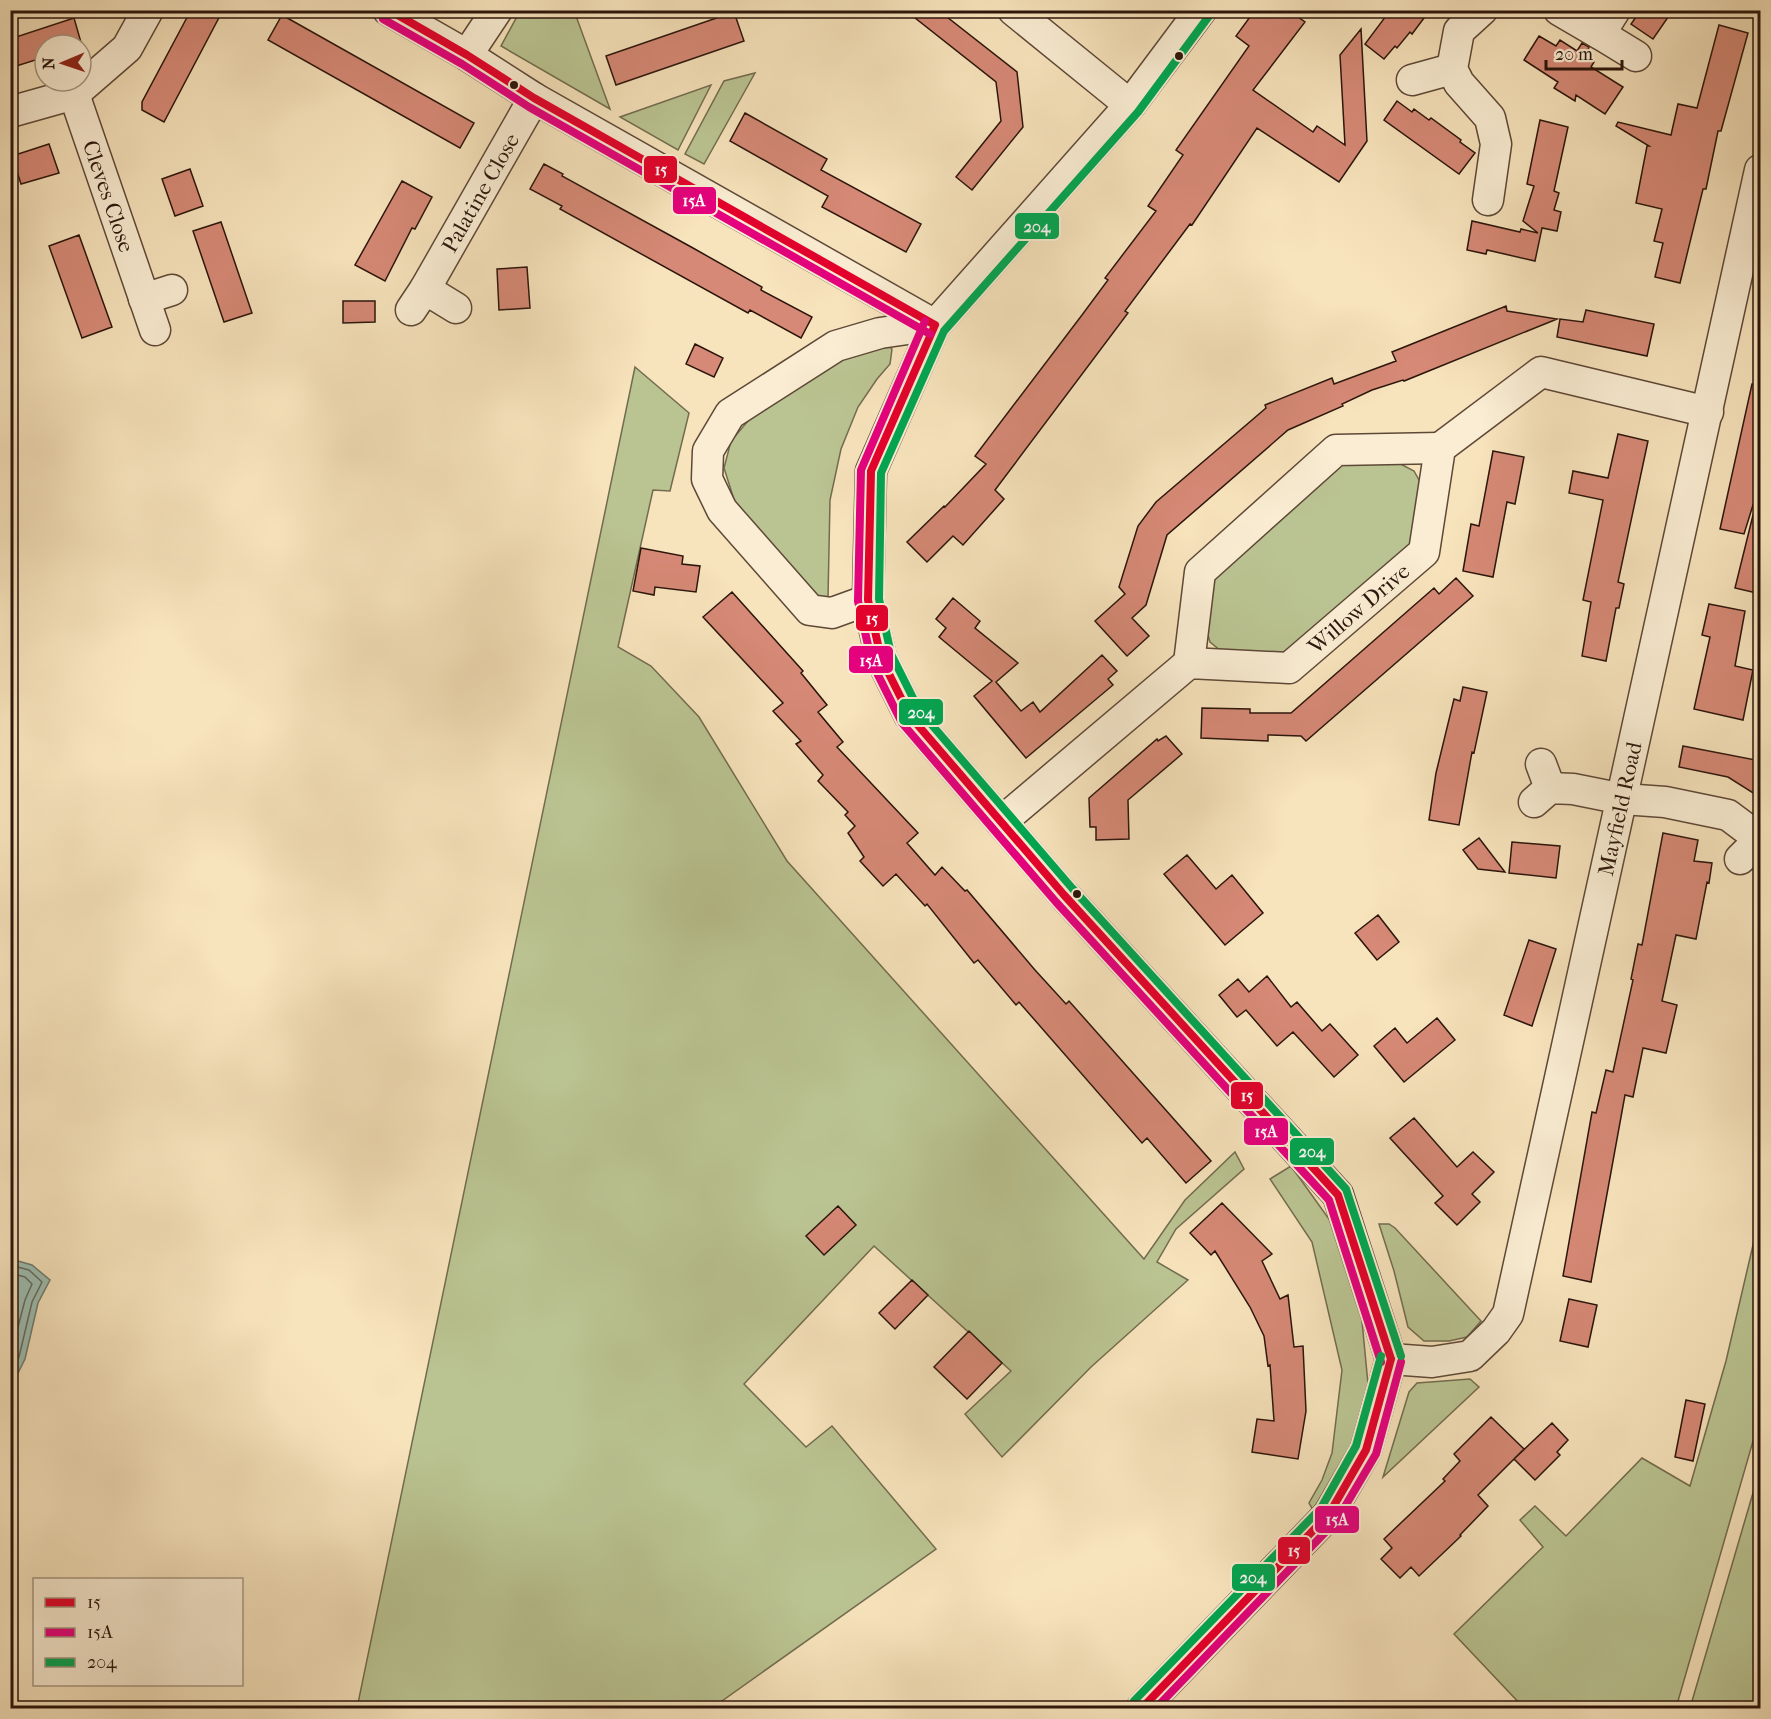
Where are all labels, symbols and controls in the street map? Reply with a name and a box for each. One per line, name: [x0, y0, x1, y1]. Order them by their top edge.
north arrow: [33, 33, 93, 93]
scale bar: [1546, 33, 1622, 71]
text: 20 m: [1555, 44, 1593, 65]
unlabelled marker: [1173, 50, 1185, 62]
text: N: [39, 56, 58, 70]
unlabelled marker: [508, 79, 520, 91]
street label: Palatine Close: [437, 129, 525, 257]
street label: Cleves Close: [77, 137, 139, 256]
line badge: 15: [643, 155, 678, 184]
text: 15: [655, 160, 667, 179]
line badge: 15A: [672, 186, 717, 215]
text: 15A: [683, 191, 706, 210]
line badge: 204: [1014, 212, 1060, 240]
text: 204: [1024, 217, 1052, 237]
street label: Willow Drive: [1302, 558, 1415, 660]
line badge: 15: [855, 604, 889, 632]
text: 15: [866, 609, 878, 628]
line badge: 15A: [848, 645, 894, 674]
text: 15A: [860, 651, 883, 670]
line badge: 204: [898, 698, 944, 726]
text: 204: [908, 703, 936, 723]
street label: Mayfield Road: [1593, 738, 1648, 878]
unlabelled marker: [1071, 888, 1083, 900]
line badge: 15: [1230, 1081, 1264, 1110]
text: 15: [1241, 1086, 1253, 1105]
line badge: 15A: [1243, 1117, 1289, 1146]
text: 15A: [1255, 1122, 1278, 1141]
line badge: 204: [1289, 1137, 1335, 1166]
text: 204: [1299, 1142, 1327, 1162]
line badge: 15A: [1314, 1505, 1360, 1534]
text: 15A: [1326, 1510, 1349, 1529]
line badge: 15: [1277, 1536, 1311, 1565]
text: 15: [1288, 1541, 1300, 1560]
line badge: 204: [1231, 1563, 1276, 1592]
text: 204: [1240, 1568, 1268, 1588]
legend: [33, 1578, 243, 1686]
text: 15: [87, 1592, 101, 1613]
text: 15A: [87, 1622, 113, 1643]
text: 204: [87, 1652, 117, 1673]

